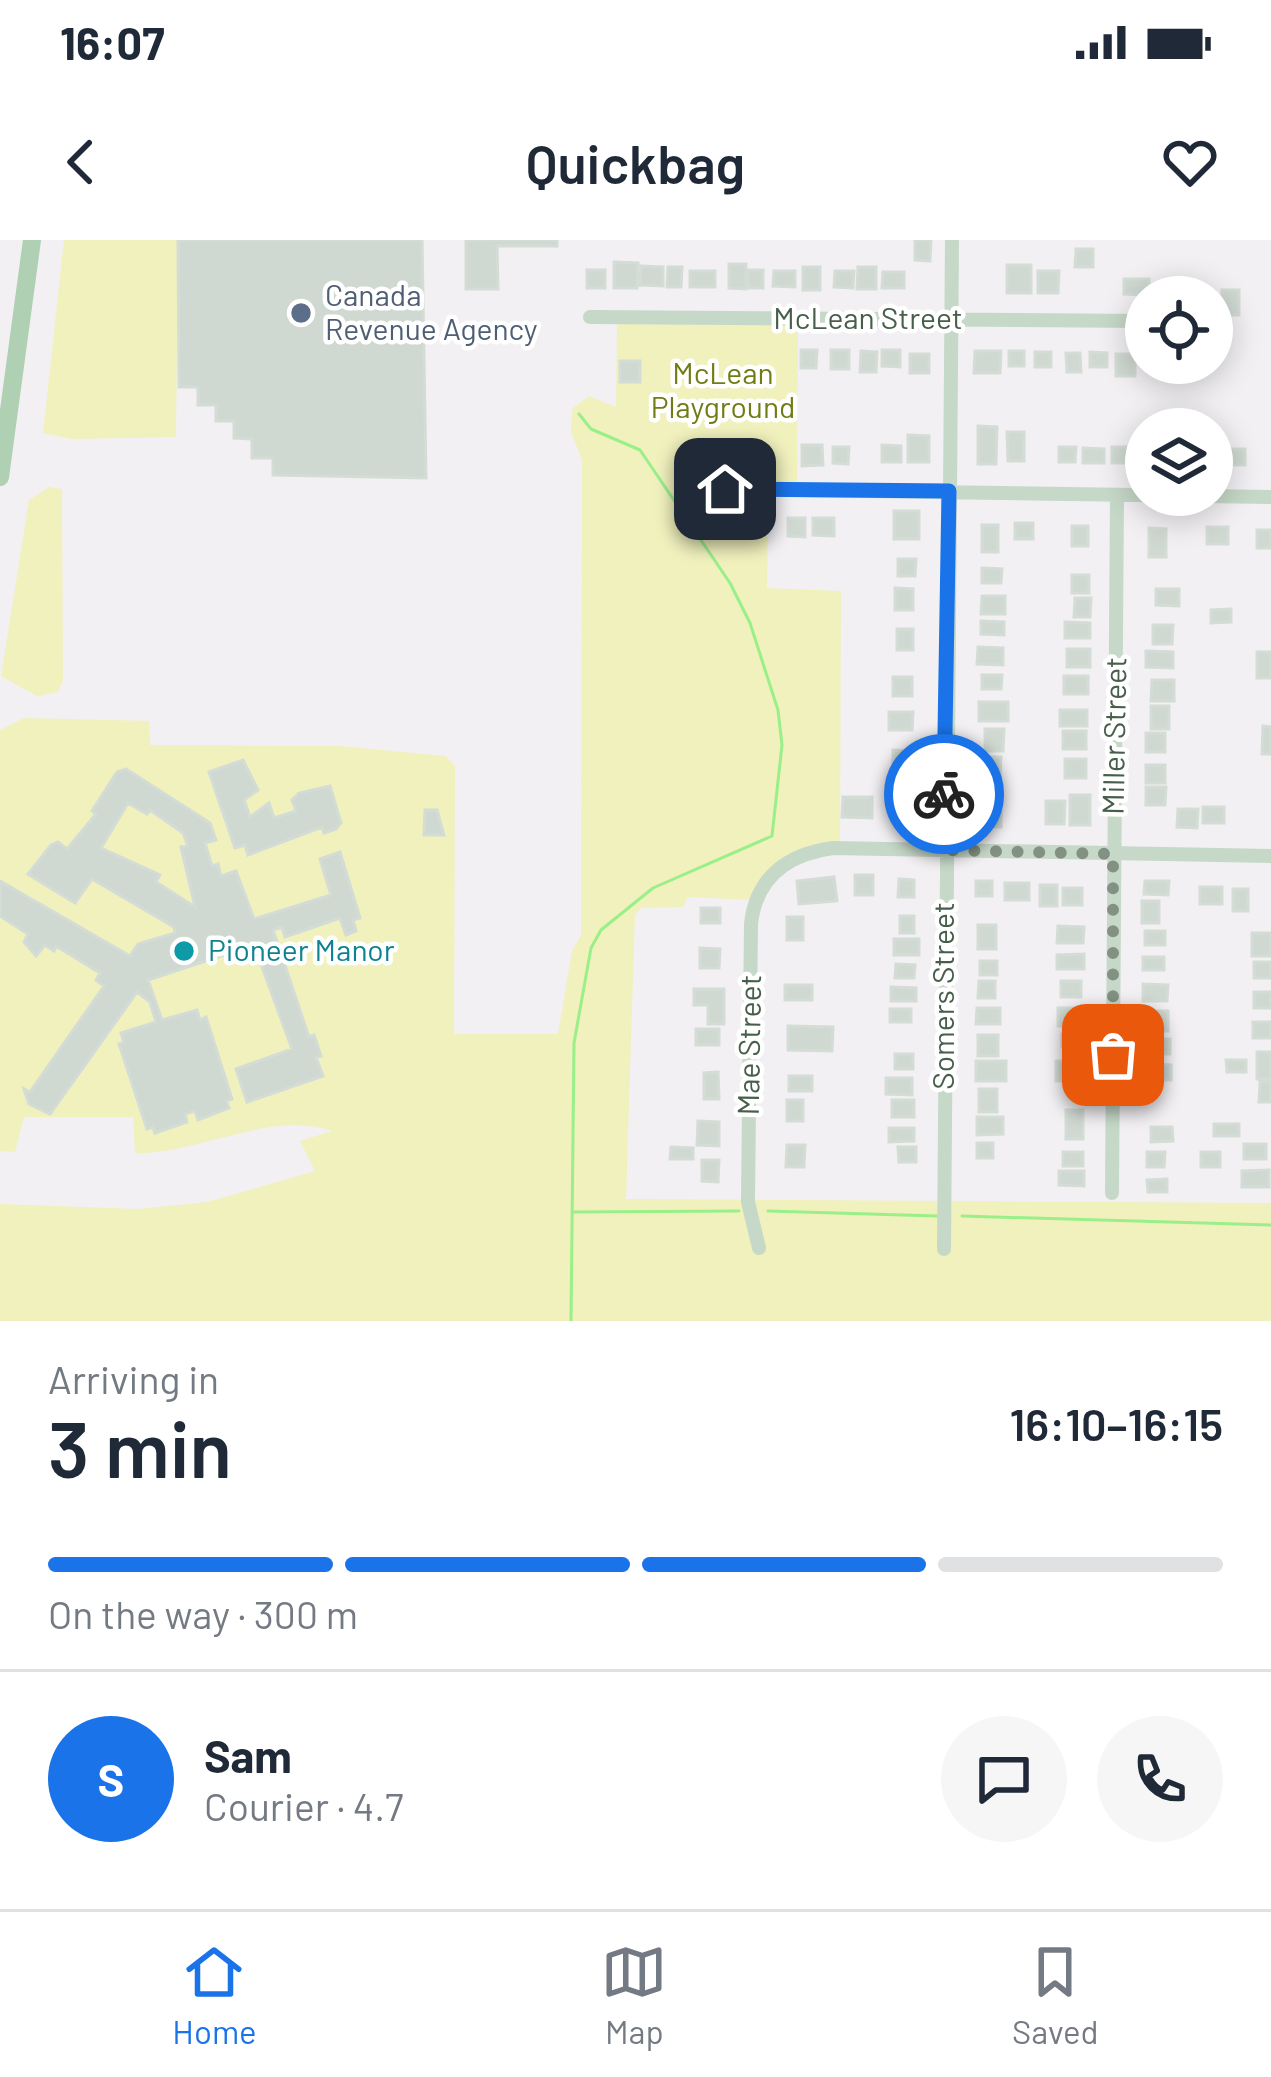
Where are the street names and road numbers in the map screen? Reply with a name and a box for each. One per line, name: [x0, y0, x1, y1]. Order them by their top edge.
street label: McLean Street: [773, 299, 963, 335]
street label: Miller Street: [1094, 657, 1132, 815]
street label: Somers Street: [924, 902, 960, 1090]
street label: Mae Street: [729, 974, 767, 1116]

